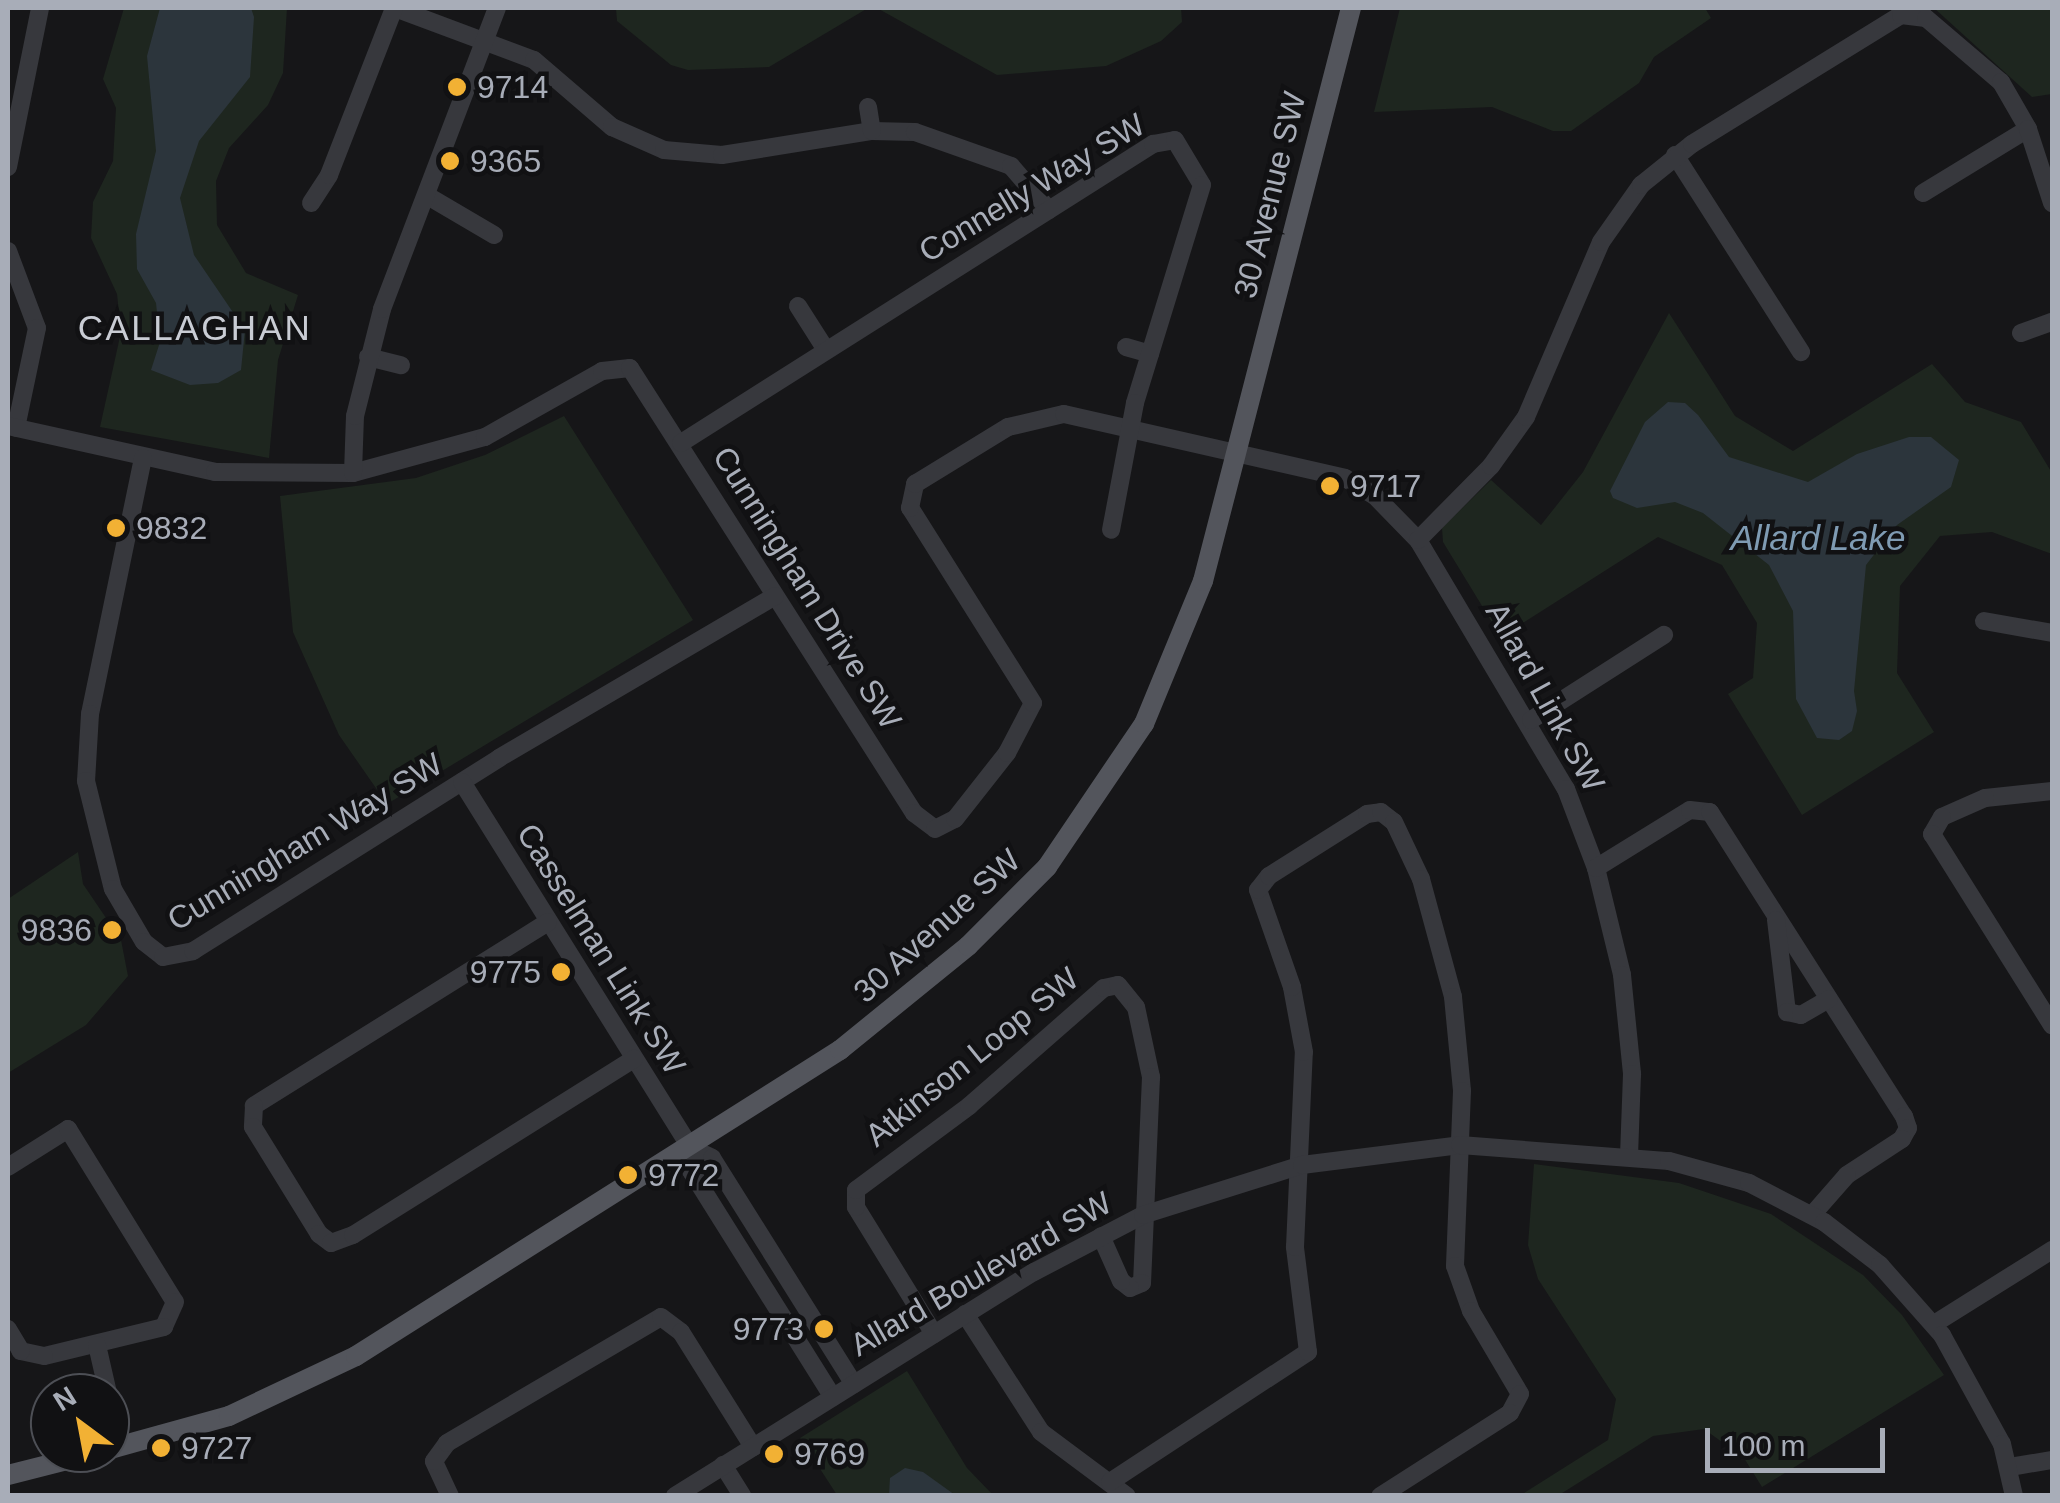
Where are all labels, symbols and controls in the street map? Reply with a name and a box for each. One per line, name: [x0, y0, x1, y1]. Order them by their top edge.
place label: 9714: [477, 68, 548, 106]
marker: 9714: [446, 76, 468, 98]
street label: 30 Avenue SW: [1226, 87, 1314, 303]
street label: Connelly Way SW: [912, 105, 1152, 271]
place label: 9365: [470, 142, 541, 180]
marker: 9365: [439, 150, 461, 172]
district label: CALLAGHAN: [78, 307, 312, 349]
street label: Cunningham Drive SW: [704, 440, 910, 736]
place label: 9717: [1350, 467, 1421, 505]
marker: 9717: [1319, 475, 1341, 497]
place label: 9832: [136, 509, 207, 547]
marker: 9832: [105, 517, 127, 539]
water label: Allard Lake: [1730, 517, 1906, 559]
street label: Allard Link SW: [1477, 596, 1613, 798]
street label: Cunningham Way SW: [161, 745, 449, 939]
street label: Casselman Link SW: [508, 817, 694, 1081]
street label: 30 Avenue SW: [845, 841, 1029, 1011]
place label: 9836: [21, 911, 92, 949]
marker: 9836: [101, 919, 123, 941]
place label: 9775: [470, 953, 541, 991]
street label: Atkinson Loop SW: [858, 959, 1086, 1155]
marker: 9775: [550, 961, 572, 983]
place label: 9772: [648, 1156, 719, 1194]
marker: 9772: [617, 1164, 639, 1186]
street label: Allard Boulevard SW: [844, 1184, 1118, 1364]
place label: 9773: [733, 1310, 804, 1348]
marker: 9773: [813, 1318, 835, 1340]
north arrow: [30, 1373, 130, 1473]
text: N: [48, 1380, 82, 1417]
scale bar: [1710, 1408, 1890, 1470]
place label: 9727: [181, 1429, 252, 1467]
text: 100 m: [1722, 1429, 1805, 1462]
place label: 9769: [794, 1435, 865, 1473]
marker: 9727: [150, 1437, 172, 1459]
marker: 9769: [763, 1443, 785, 1465]

